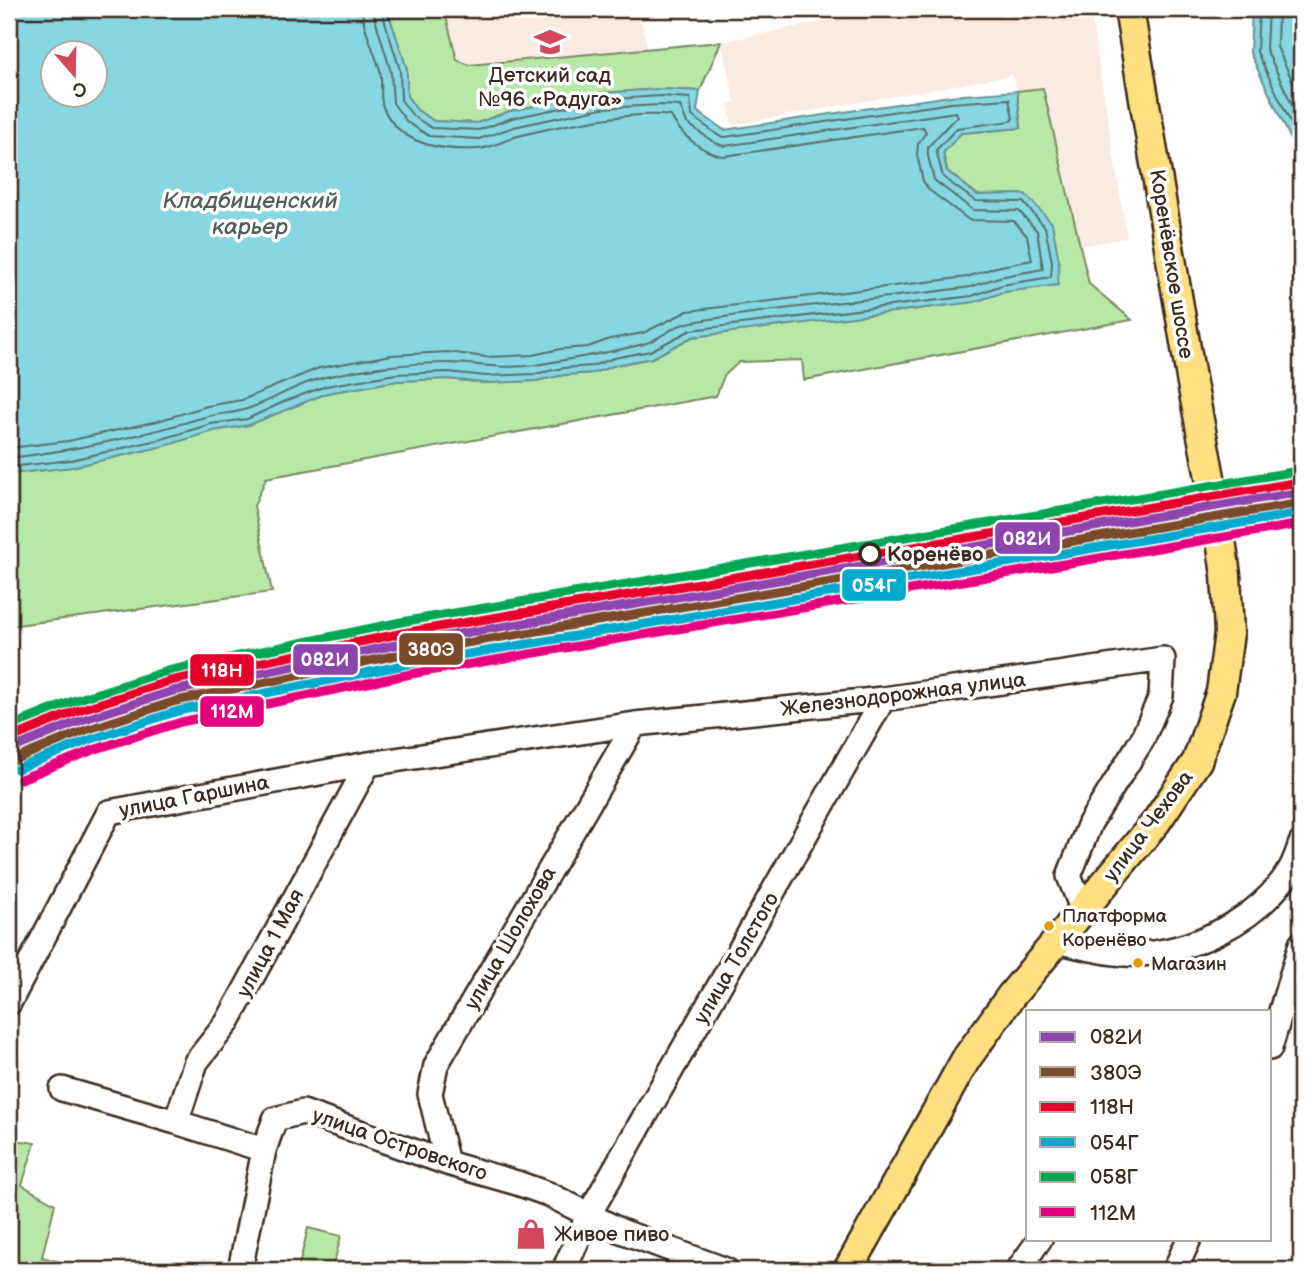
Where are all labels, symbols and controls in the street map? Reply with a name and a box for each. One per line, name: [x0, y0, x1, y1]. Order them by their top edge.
school or university icon: Детский сад №96 «Радуга»: [533, 25, 567, 59]
north arrow: [38, 38, 108, 108]
place label: Детский сад №96 «Радуга»: [478, 63, 622, 112]
text: С: [69, 75, 89, 102]
street label: Коренёвское шоссе: [1144, 168, 1199, 361]
water label: Кладбищенский карьер: [162, 187, 338, 241]
line badge: 082И: [994, 521, 1061, 555]
text: 082И: [1003, 528, 1051, 551]
place label: Коренёво: [887, 542, 983, 567]
marker: Коренёво: [859, 543, 881, 565]
line badge: 054Г: [841, 568, 907, 602]
text: 054Г: [852, 575, 897, 598]
line badge: 380Э: [398, 632, 464, 666]
text: 380Э: [407, 639, 455, 662]
line badge: 082И: [292, 643, 359, 676]
text: 082И: [301, 649, 349, 672]
line badge: 118Н: [189, 653, 255, 687]
text: 118Н: [201, 660, 243, 683]
street label: Железнодорожная улица: [779, 667, 1028, 722]
line badge: 112М: [199, 695, 265, 728]
text: 112М: [210, 701, 254, 724]
street label: улица Чехова: [1098, 765, 1199, 887]
street label: улица Гаршина: [117, 770, 272, 823]
street label: улица Шолохова: [459, 862, 562, 1014]
street label: улица 1 Мая: [231, 885, 309, 1002]
street label: улица Толстого: [689, 888, 784, 1029]
place label: Платформа Коренёво: [1062, 905, 1167, 952]
marker: Платформа Коренёво: [1042, 919, 1056, 933]
place label: Магазин: [1151, 953, 1227, 976]
marker: Магазин: [1131, 956, 1145, 970]
legend: [1026, 1010, 1272, 1240]
text: 082И: [1090, 1025, 1143, 1050]
text: 380Э: [1090, 1061, 1142, 1086]
text: 118Н: [1090, 1095, 1134, 1120]
street label: улица Островского: [309, 1103, 491, 1186]
text: 054Г: [1090, 1131, 1139, 1156]
text: 058Г: [1090, 1165, 1139, 1190]
text: 112М: [1090, 1201, 1136, 1226]
shop icon: Живое пиво: [514, 1217, 548, 1251]
place label: Живое пиво: [554, 1222, 669, 1247]

